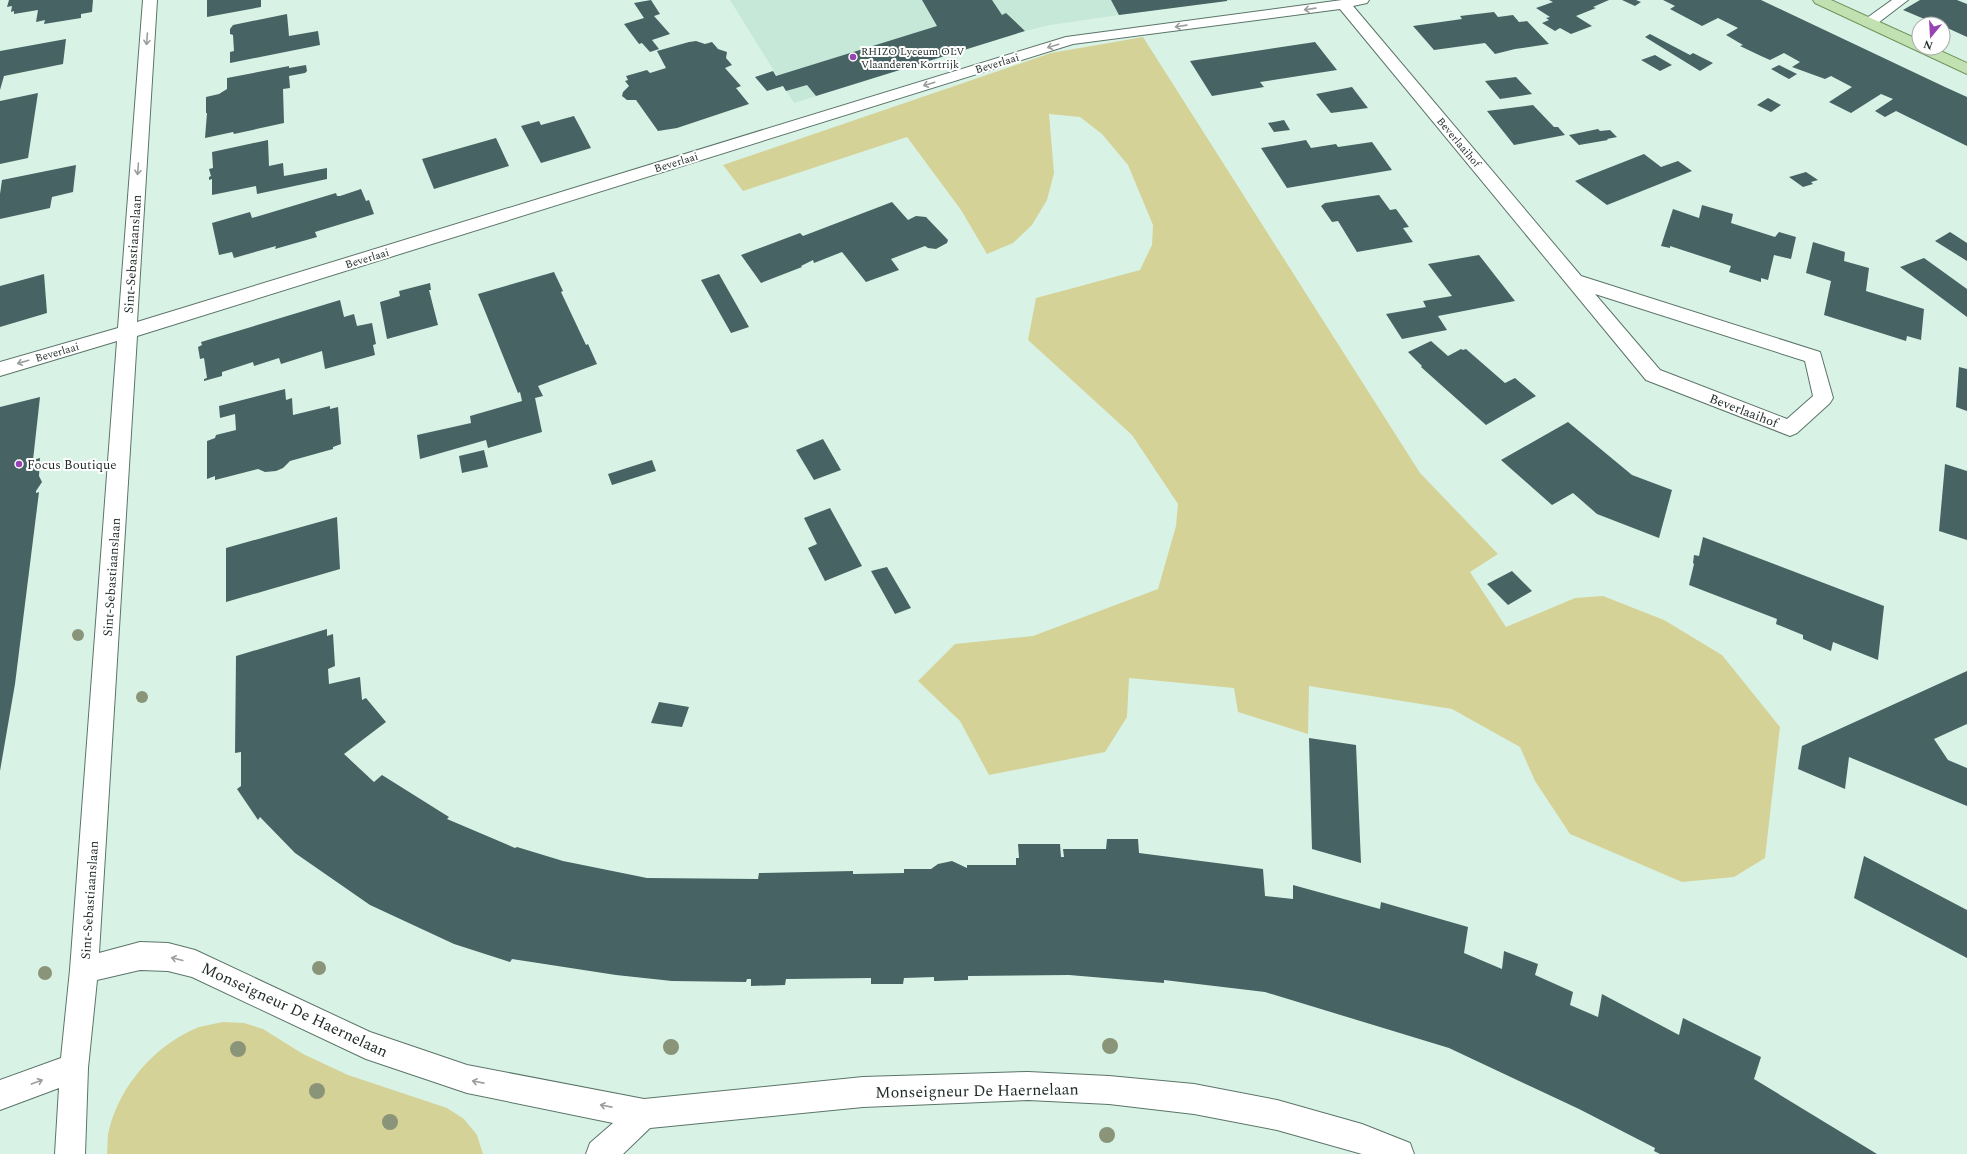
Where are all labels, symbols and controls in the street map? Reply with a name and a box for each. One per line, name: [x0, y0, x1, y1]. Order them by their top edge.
one-way arrow: [1304, 5, 1317, 13]
north arrow: [1911, 16, 1951, 56]
one-way arrow: [1175, 22, 1188, 30]
one-way arrow: [143, 32, 150, 45]
text: N: [1921, 36, 1935, 55]
place label: RHIZO Lyceum OLV Vlaanderen Kortrijk: [861, 43, 964, 73]
one-way arrow: [1047, 43, 1060, 50]
street label: Beverlaai: [973, 49, 1021, 78]
marker: RHIZO Lyceum OLV Vlaanderen Kortrijk: [848, 52, 858, 62]
one-way arrow: [922, 81, 935, 88]
street label: Beverlaaihof: [1432, 113, 1486, 172]
street label: Beverlaai: [652, 148, 700, 177]
one-way arrow: [134, 162, 141, 175]
street label: Sint-Sebastiaanslaan: [119, 194, 147, 314]
street label: Beverlaai: [343, 244, 391, 273]
street label: Beverlaai: [33, 338, 81, 367]
one-way arrow: [16, 359, 29, 366]
street label: Beverlaaihof: [1706, 389, 1782, 434]
place label: Focus Boutique: [27, 455, 117, 475]
marker: Focus Boutique: [14, 459, 24, 469]
street label: Sint-Sebastiaanslaan: [98, 517, 126, 637]
street label: Sint-Sebastiaanslaan: [76, 840, 104, 960]
one-way arrow: [171, 955, 184, 962]
street label: Monseigneur De Haernelaan: [197, 956, 392, 1064]
one-way arrow: [30, 1077, 42, 1085]
one-way arrow: [472, 1077, 485, 1085]
street label: Monseigneur De Haernelaan: [875, 1077, 1079, 1105]
one-way arrow: [600, 1102, 613, 1110]

